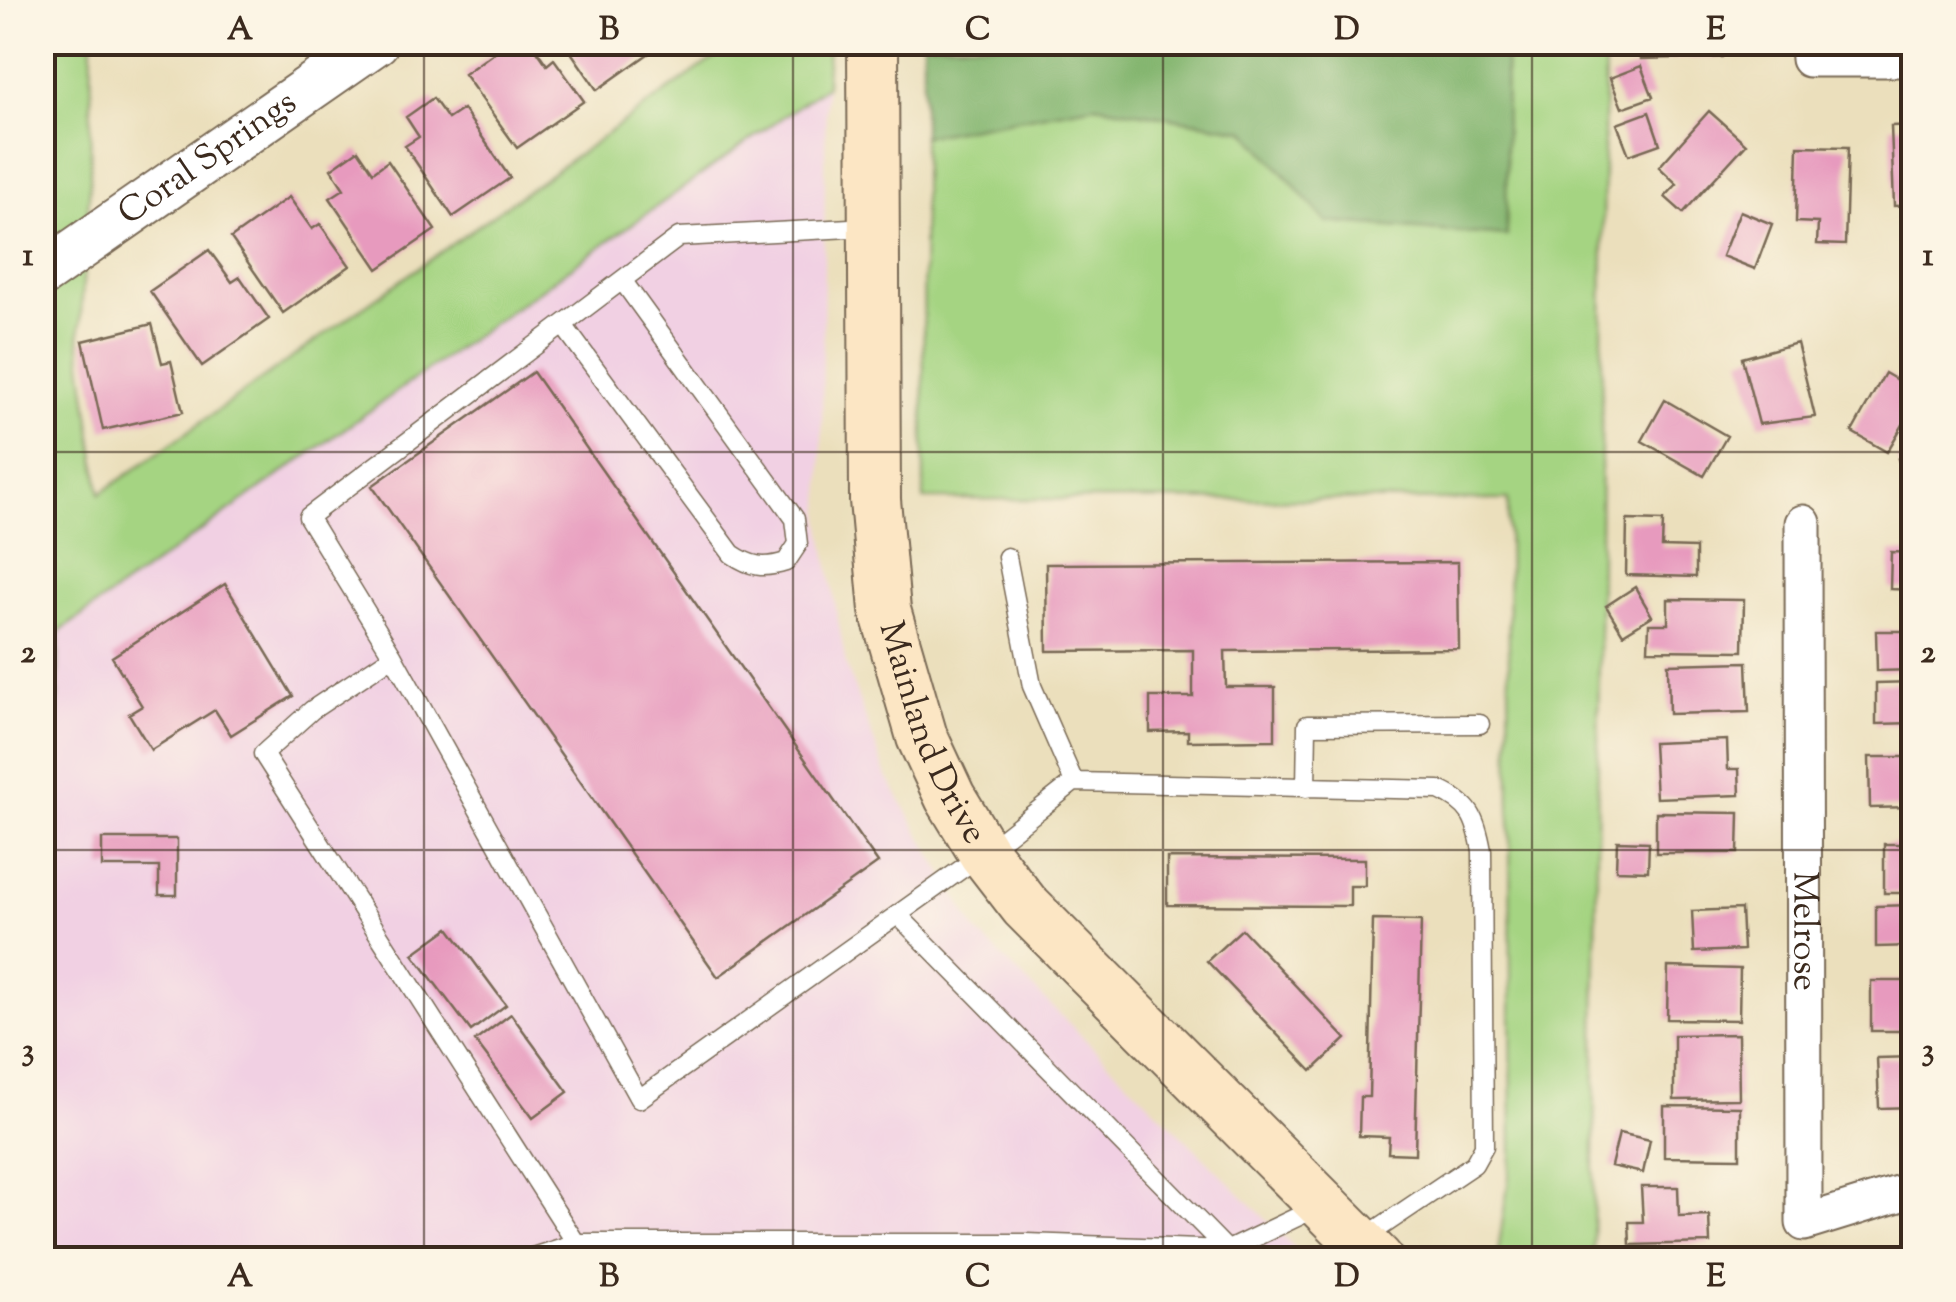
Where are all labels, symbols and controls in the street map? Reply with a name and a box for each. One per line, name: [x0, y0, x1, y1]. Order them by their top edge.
text: A: [227, 8, 253, 54]
text: B: [599, 8, 619, 54]
text: C: [965, 8, 991, 54]
text: D: [1334, 8, 1360, 54]
text: E: [1706, 8, 1726, 54]
street label: Coral Springs: [108, 79, 308, 239]
text: 1: [23, 234, 34, 280]
text: 1: [1923, 234, 1934, 280]
street label: Mainland Drive: [864, 616, 998, 854]
text: 2: [21, 631, 36, 677]
text: 2: [1921, 631, 1936, 677]
street label: Melrose: [1778, 871, 1829, 991]
text: 3: [22, 1029, 34, 1075]
text: 3: [1922, 1029, 1934, 1075]
text: A: [227, 1255, 253, 1301]
text: B: [599, 1255, 619, 1301]
text: C: [965, 1255, 991, 1301]
text: D: [1334, 1255, 1360, 1301]
text: E: [1706, 1255, 1726, 1301]

